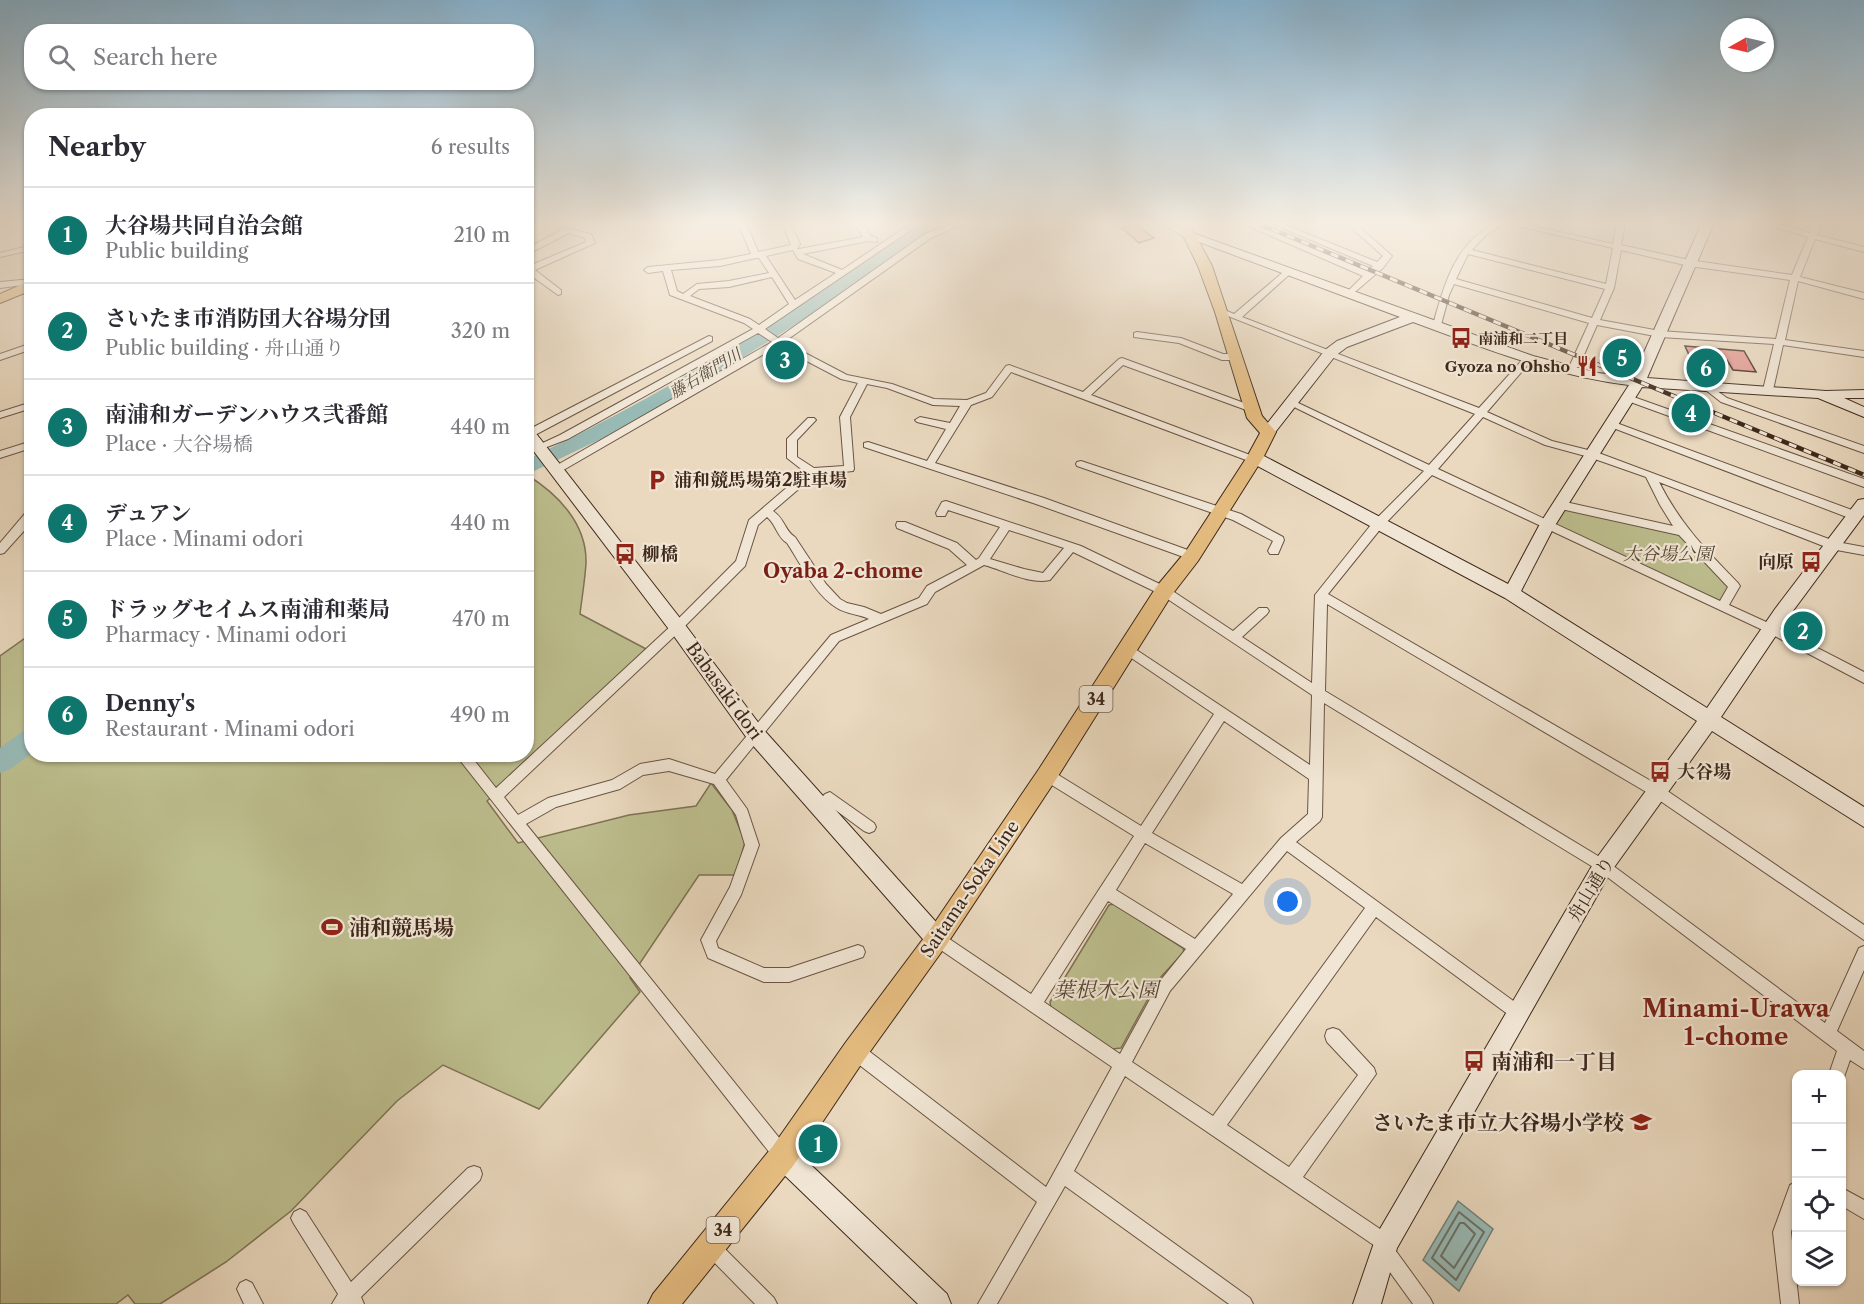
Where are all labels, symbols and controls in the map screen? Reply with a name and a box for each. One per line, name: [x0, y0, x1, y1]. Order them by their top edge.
north arrow: [1720, 18, 1774, 72]
search box: [24, 24, 534, 90]
icon: search: [45, 41, 78, 74]
text: Search here: [93, 44, 218, 71]
text: Nearby: [48, 131, 146, 163]
text: 6 results: [431, 135, 510, 159]
text: 大谷場共同自治会館: [105, 212, 303, 239]
text: 1: [63, 223, 72, 247]
text: 210 m: [453, 223, 510, 247]
text: Public building: [105, 239, 248, 263]
text: さいたま市消防団大谷場分団: [105, 305, 391, 332]
text: 2: [62, 319, 73, 343]
text: 320 m: [451, 319, 510, 343]
bus stop icon: 南浦和二丁目: [1449, 326, 1473, 350]
place label: 南浦和二丁目: [1478, 329, 1568, 348]
text: Public building · 舟山通り: [105, 336, 345, 360]
pin: 5: [1602, 336, 1642, 380]
pin: 3: [766, 338, 804, 382]
water label: 藤右衛門川: [666, 343, 746, 402]
pin: 6: [1686, 346, 1726, 391]
restaurant icon: Gyoza no Ohsho: [1575, 354, 1599, 378]
place label: Gyoza no Ohsho: [1445, 357, 1570, 376]
pin: 4: [1672, 390, 1710, 436]
text: 南浦和ガーデンハウス弐番館: [105, 401, 388, 428]
text: 3: [62, 415, 73, 439]
text: 440 m: [450, 415, 510, 439]
text: Place · 大谷場橋: [105, 432, 253, 456]
parking icon: 浦和競馬場第2駐車場: [645, 468, 669, 492]
place label: 浦和競馬場第2駐車場: [674, 469, 847, 491]
text: デュアン: [105, 500, 191, 527]
text: 4: [62, 511, 73, 535]
text: 440 m: [450, 511, 510, 535]
text: Place · Minami odori: [105, 527, 303, 551]
bus stop icon: 柳橋: [613, 542, 637, 566]
place label: 柳橋: [642, 543, 678, 565]
park label: 大谷場公園: [1623, 543, 1716, 565]
bus stop icon: 向原: [1799, 550, 1823, 574]
place label: 向原: [1758, 551, 1794, 573]
district label: Oyaba 2-chome: [763, 559, 923, 583]
text: ドラッグセイムス南浦和薬局: [105, 596, 390, 623]
text: 5: [62, 607, 73, 631]
text: 470 m: [452, 607, 510, 631]
pin: 2: [1784, 608, 1822, 654]
text: Pharmacy · Minami odori: [105, 623, 346, 647]
street label: Babasaki dori: [681, 638, 767, 745]
road number: 34: [1080, 686, 1112, 712]
text: Denny's: [105, 690, 195, 717]
text: 6: [62, 703, 73, 727]
text: 490 m: [450, 703, 510, 727]
text: Restaurant · Minami odori: [105, 717, 355, 741]
bus stop icon: 大谷場: [1648, 760, 1672, 784]
place label: 大谷場: [1677, 761, 1731, 783]
street label: Saitama-Soka Line: [916, 816, 1024, 962]
street label: 舟山通り: [1563, 852, 1619, 926]
your location: [1273, 887, 1302, 916]
sports icon: 浦和競馬場: [320, 915, 344, 939]
place label: 浦和競馬場: [349, 915, 454, 940]
park label: 葉根木公園: [1054, 977, 1161, 1002]
district label: Minami-Urawa 1-chome: [1642, 994, 1831, 1051]
bus stop icon: 南浦和一丁目: [1462, 1049, 1486, 1073]
place label: 南浦和一丁目: [1491, 1049, 1617, 1074]
map controls: [1792, 1070, 1846, 1286]
button: +: [1792, 1070, 1846, 1124]
place label: さいたま市立大谷場小学校: [1372, 1110, 1624, 1135]
school or university icon: さいたま市立大谷場小学校: [1629, 1110, 1653, 1134]
pin: 1: [798, 1122, 838, 1166]
button: −: [1792, 1124, 1846, 1178]
button: locate: [1792, 1178, 1846, 1232]
road number: 34: [706, 1217, 740, 1243]
button: layers: [1792, 1232, 1846, 1286]

